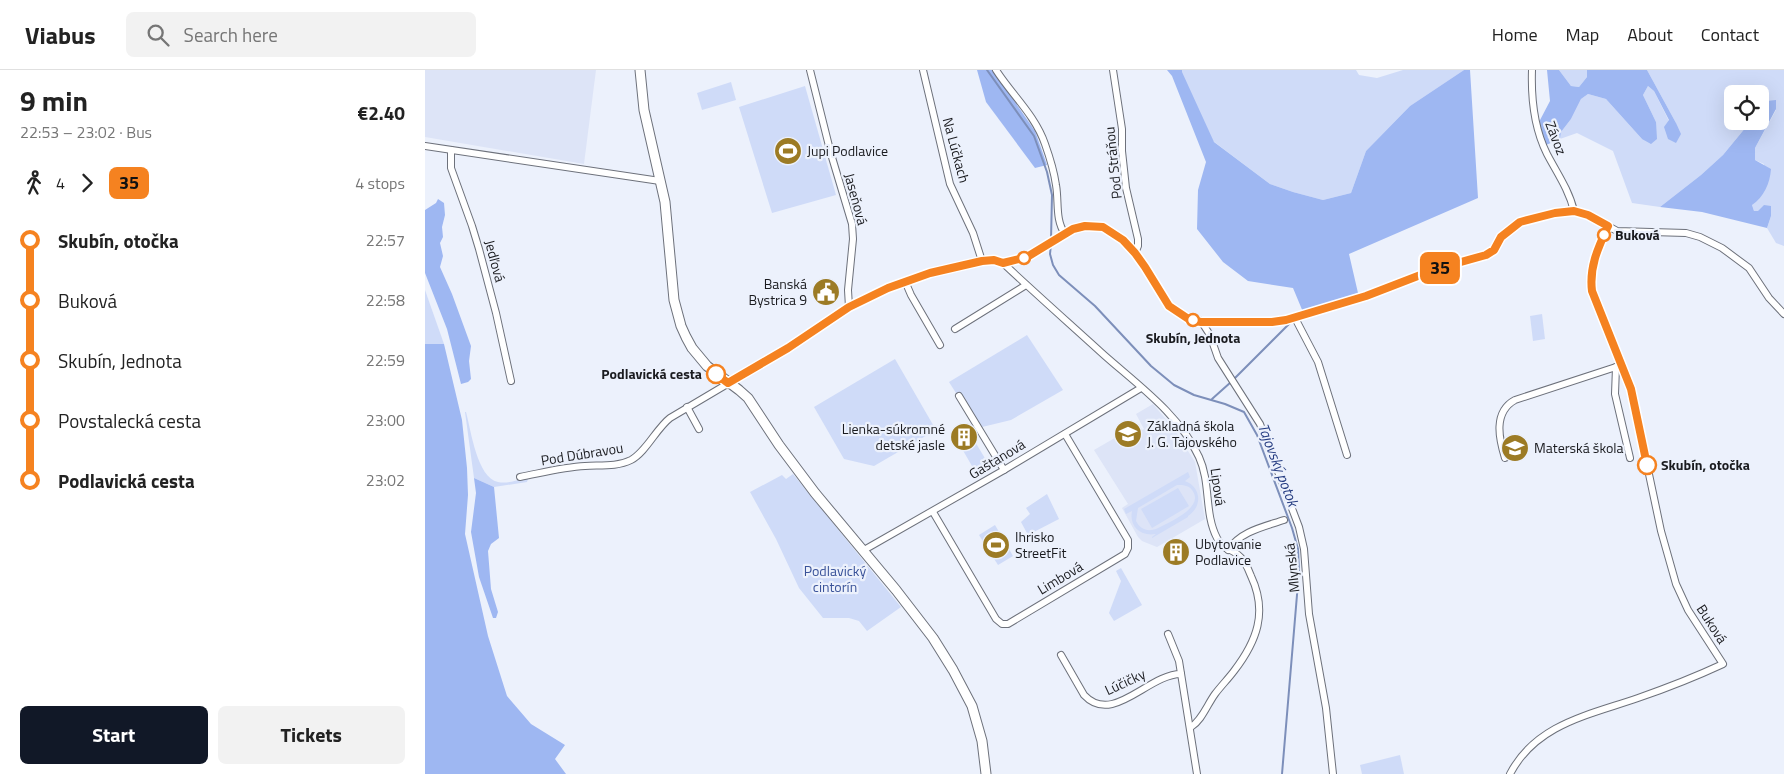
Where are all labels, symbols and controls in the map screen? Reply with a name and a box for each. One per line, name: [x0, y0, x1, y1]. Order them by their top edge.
search box: [126, 12, 476, 57]
text: Viabus: [25, 17, 96, 53]
text: Search here: [184, 20, 278, 49]
icon: search: [144, 21, 172, 49]
text: Home: [1492, 21, 1538, 48]
text: Map: [1566, 21, 1599, 48]
text: About: [1627, 21, 1673, 48]
text: Contact: [1701, 21, 1759, 48]
text: 9 min: [20, 79, 88, 122]
map controls: [1724, 85, 1769, 130]
button: locate: [1724, 85, 1769, 130]
text: €2.40: [358, 98, 405, 127]
street label: Na Lúčkach: [938, 115, 975, 185]
street label: Závoz: [1540, 118, 1573, 158]
text: 22:53 – 23:02 · Bus: [20, 120, 152, 144]
street label: Pod Stráňou: [1098, 126, 1127, 200]
sports icon: Jupi Podlavice: [773, 136, 803, 166]
place label: Jupi Podlavice: [807, 140, 888, 161]
icon: walk: [20, 169, 48, 197]
icon: forward: [73, 169, 101, 197]
text: 35: [119, 169, 139, 196]
text: 4: [56, 171, 65, 195]
text: 4 stops: [355, 171, 405, 195]
street label: Jaseňová: [839, 171, 873, 227]
place label: Buková: [1615, 224, 1660, 245]
text: Skubín, otočka: [58, 226, 179, 255]
text: 22:57: [366, 228, 405, 252]
marker: Buková: [1597, 228, 1611, 242]
street label: Jedľová: [480, 237, 511, 284]
unlabelled marker: [1017, 251, 1031, 265]
line badge: 35: [1417, 252, 1463, 284]
text: 35: [1430, 254, 1450, 281]
place label: Banská Bystrica 9: [748, 273, 807, 310]
public building icon: Banská Bystrica 9: [811, 277, 841, 307]
text: Buková: [58, 286, 117, 315]
text: 22:58: [366, 288, 405, 312]
marker: Skubín, Jednota: [1186, 313, 1200, 327]
place label: Skubín, Jednota: [1146, 327, 1240, 348]
text: Skubín, Jednota: [58, 346, 182, 375]
text: 22:59: [366, 348, 405, 372]
place label: Podlavická cesta: [601, 363, 702, 384]
marker: Podlavická cesta: [706, 364, 726, 384]
text: Povstalecká cesta: [58, 406, 201, 435]
text: 23:00: [366, 408, 405, 432]
place label: Základná škola J. G. Tajovského: [1147, 415, 1237, 452]
place label: Lienka-súkromné detské jasle: [842, 418, 945, 455]
school or university icon: Základná škola J. G. Tajovského: [1113, 419, 1143, 449]
water label: Tajovský potok: [1252, 420, 1306, 512]
building icon: Lienka-súkromné detské jasle: [949, 422, 979, 452]
street label: Gaštanová: [965, 433, 1029, 484]
school or university icon: Materská škola: [1500, 433, 1530, 463]
street label: Pod Dúbravou: [539, 437, 625, 470]
place label: Materská škola: [1534, 437, 1624, 458]
place label: Skubín, otočka: [1661, 454, 1750, 475]
marker: Skubín, otočka: [1637, 455, 1657, 475]
text: Podlavická cesta: [58, 466, 195, 495]
street label: Lipová: [1205, 467, 1232, 507]
text: 23:02: [366, 468, 405, 492]
place label: Ihrisko StreetFit: [1015, 526, 1067, 563]
sports icon: Ihrisko StreetFit: [981, 530, 1011, 560]
place label: Ubytovanie Podlavice: [1195, 533, 1262, 570]
building icon: Ubytovanie Podlavice: [1161, 537, 1191, 567]
street label: Mlynská: [1278, 542, 1305, 594]
street label: Limbová: [1033, 556, 1086, 599]
park label: Podlavický cintorín: [804, 560, 867, 597]
street label: Buková: [1692, 600, 1733, 648]
street label: Lúčičky: [1101, 663, 1149, 700]
button: Start: [20, 706, 208, 764]
button: Tickets: [218, 706, 405, 764]

